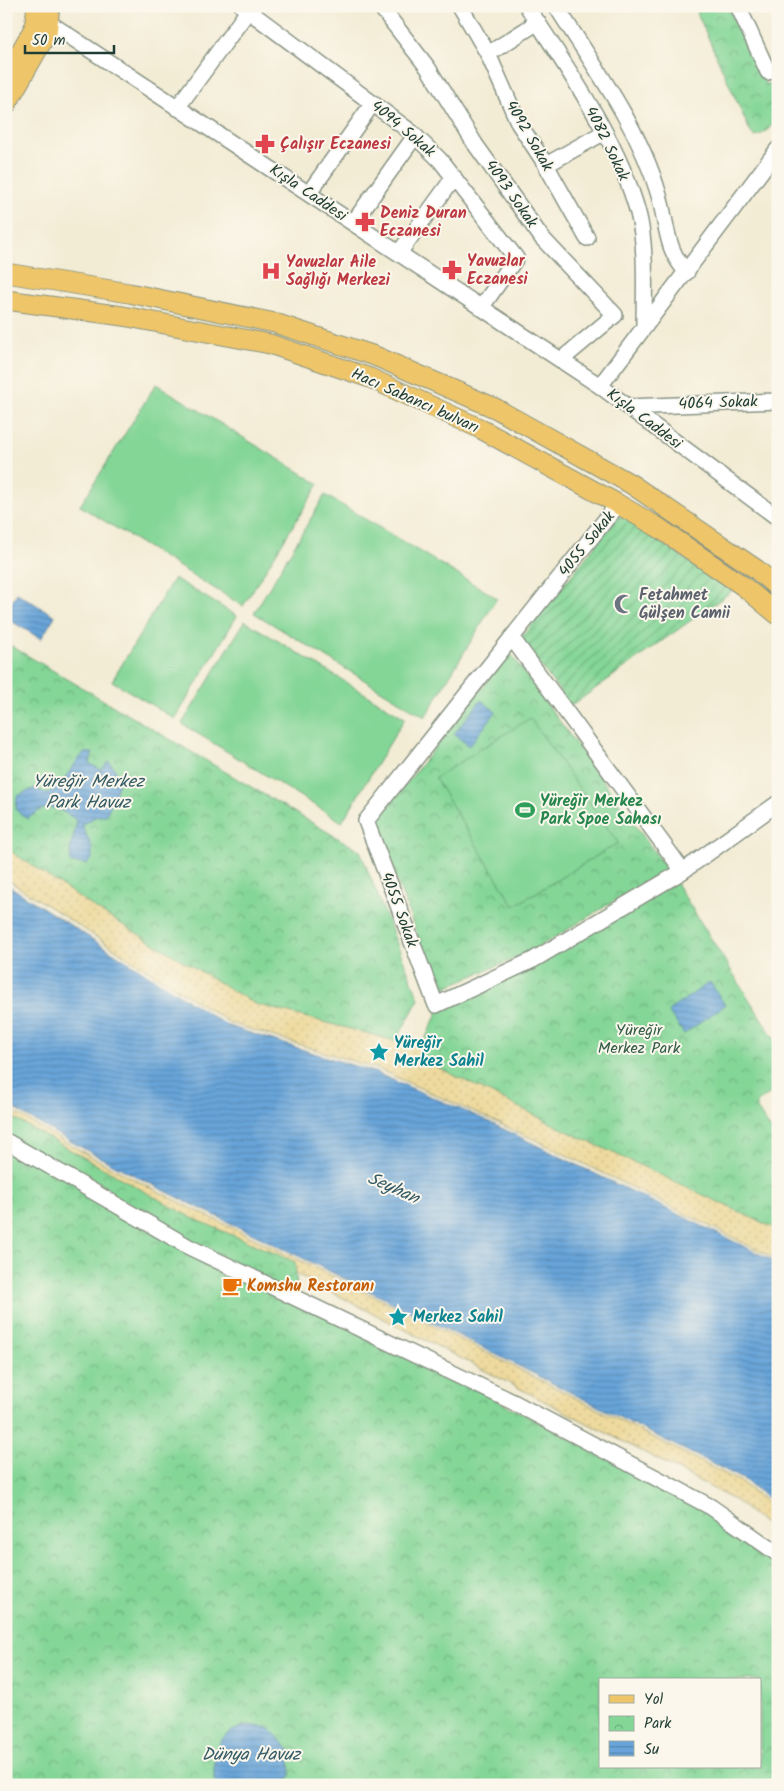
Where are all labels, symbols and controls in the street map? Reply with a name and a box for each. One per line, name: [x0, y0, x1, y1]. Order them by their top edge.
scale bar: [25, 22, 114, 54]
text: 50 m: [32, 29, 66, 53]
street label: 4094 Sokak: [365, 94, 441, 164]
street label: 4092 Sokak: [499, 96, 560, 177]
street label: 4082 Sokak: [578, 102, 636, 186]
place label: Çalışır Eczanesi: [280, 132, 392, 157]
pharmacy icon: Çalışır Eczanesi: [254, 133, 276, 155]
street label: 4093 Sokak: [478, 155, 544, 234]
street label: Kışla Caddesi: [264, 158, 353, 229]
place label: Deniz Duran Eczanesi: [380, 201, 467, 244]
pharmacy icon: Deniz Duran Eczanesi: [354, 211, 376, 233]
place label: Yavuzlar Eczanesi: [467, 249, 529, 292]
place label: Yavuzlar Aile Sağlığı Merkezi: [286, 250, 391, 293]
pharmacy icon: Yavuzlar Eczanesi: [441, 259, 463, 281]
hospital icon: Yavuzlar Aile Sağlığı Merkezi: [260, 260, 282, 282]
street label: Hacı Sabancı bulvarı: [347, 362, 483, 440]
street label: Kışla Caddesi: [601, 382, 688, 457]
street label: 4064 Sokak: [678, 389, 759, 417]
street label: 4055 Sokak: [553, 505, 622, 582]
place label: Fetahmet Gülşen Camii: [639, 583, 731, 626]
mosque icon: Fetahmet Gülşen Camii: [613, 593, 635, 615]
water label: Yüreğir Merkez Park Havuz: [32, 768, 146, 818]
place label: Yüreğir Merkez Park Spoe Sahası: [540, 789, 661, 832]
sports icon: Yüreğir Merkez Park Spoe Sahası: [514, 799, 536, 821]
street label: 4055 Sokak: [374, 869, 424, 952]
park label: Yüreğir Merkez Park: [598, 1018, 681, 1061]
place label: Yüreğir Merkez Sahil: [394, 1031, 484, 1074]
place icon: Yüreğir Merkez Sahil: [368, 1041, 390, 1063]
water label: Seyhan: [363, 1165, 425, 1214]
place label: Komshu Restoranı: [247, 1274, 374, 1299]
cafe icon: Komshu Restoranı: [221, 1275, 243, 1297]
place label: Merkez Sahil: [413, 1305, 503, 1330]
place icon: Merkez Sahil: [387, 1306, 409, 1328]
legend: [599, 1678, 762, 1768]
text: Yol: [644, 1688, 663, 1712]
text: Park: [644, 1712, 672, 1736]
text: Su: [644, 1738, 659, 1762]
water label: Dünya Havuz: [202, 1741, 302, 1770]

